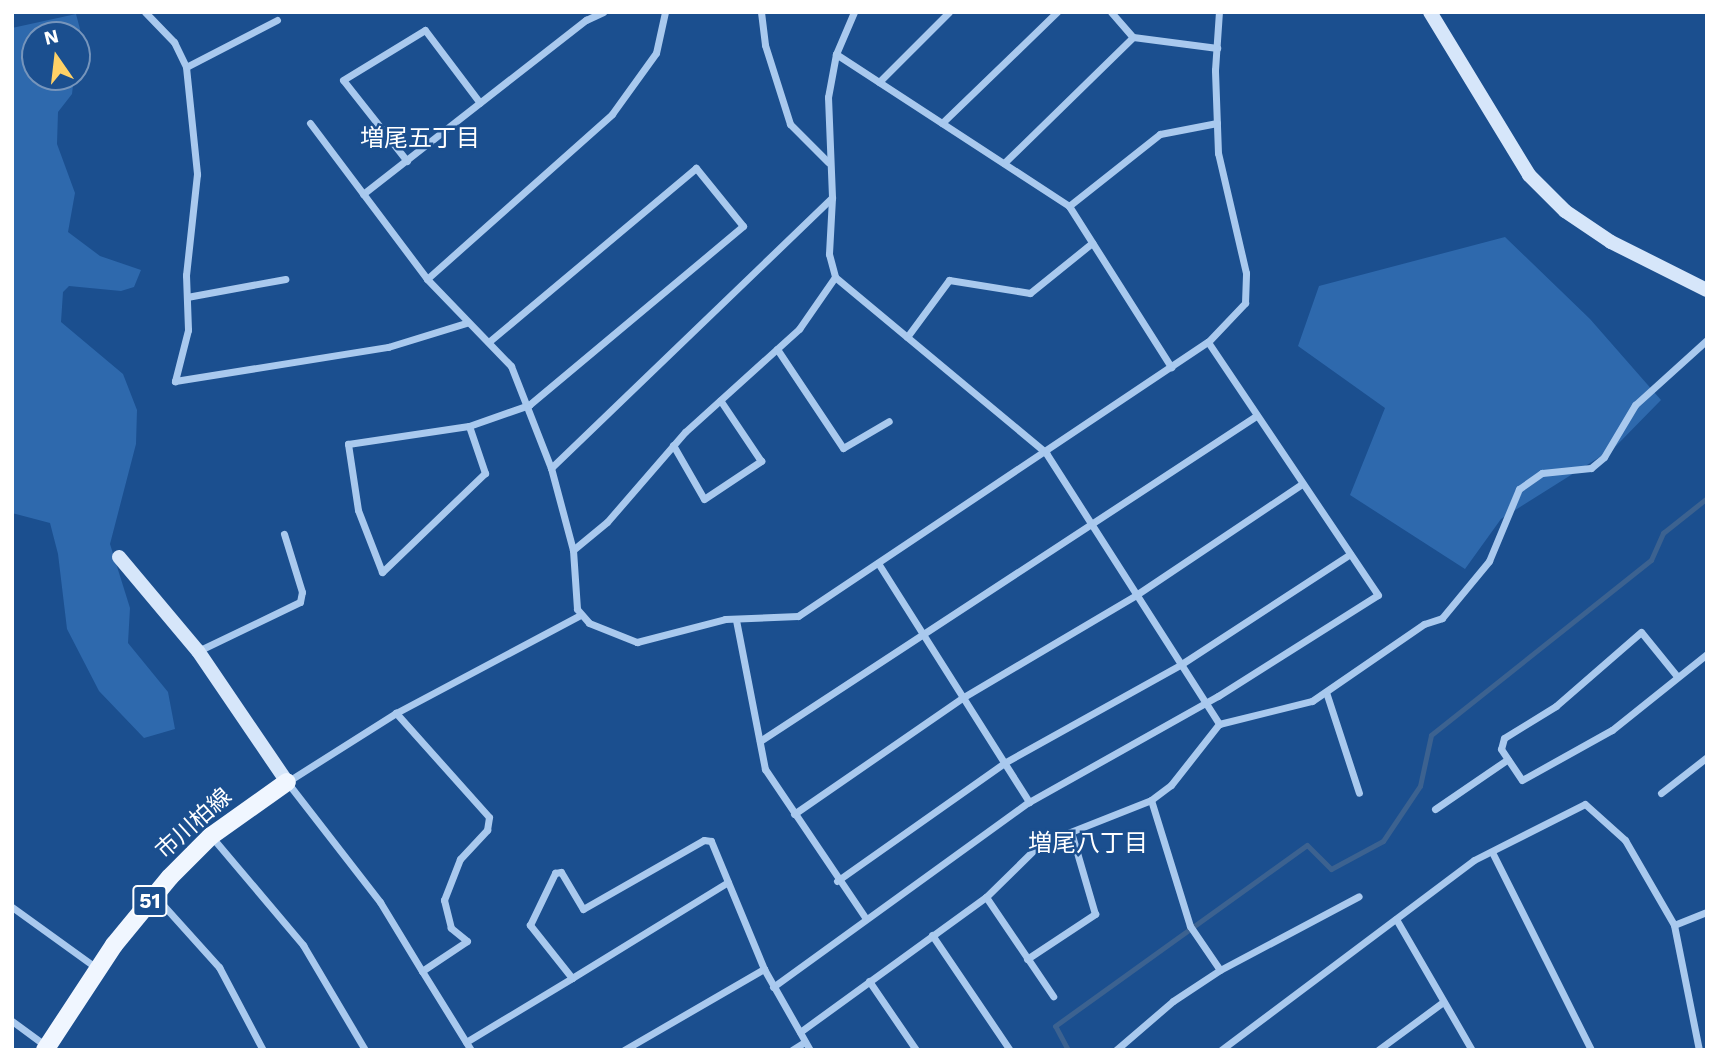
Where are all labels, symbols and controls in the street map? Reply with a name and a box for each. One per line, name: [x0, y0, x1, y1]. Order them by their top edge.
north arrow: [21, 21, 91, 91]
text: N: [42, 24, 61, 50]
district label: 増尾五丁目: [360, 125, 480, 153]
street label: 市川柏線: [151, 783, 237, 865]
district label: 増尾八丁目: [1028, 830, 1148, 858]
road number: 51: [131, 884, 169, 918]

